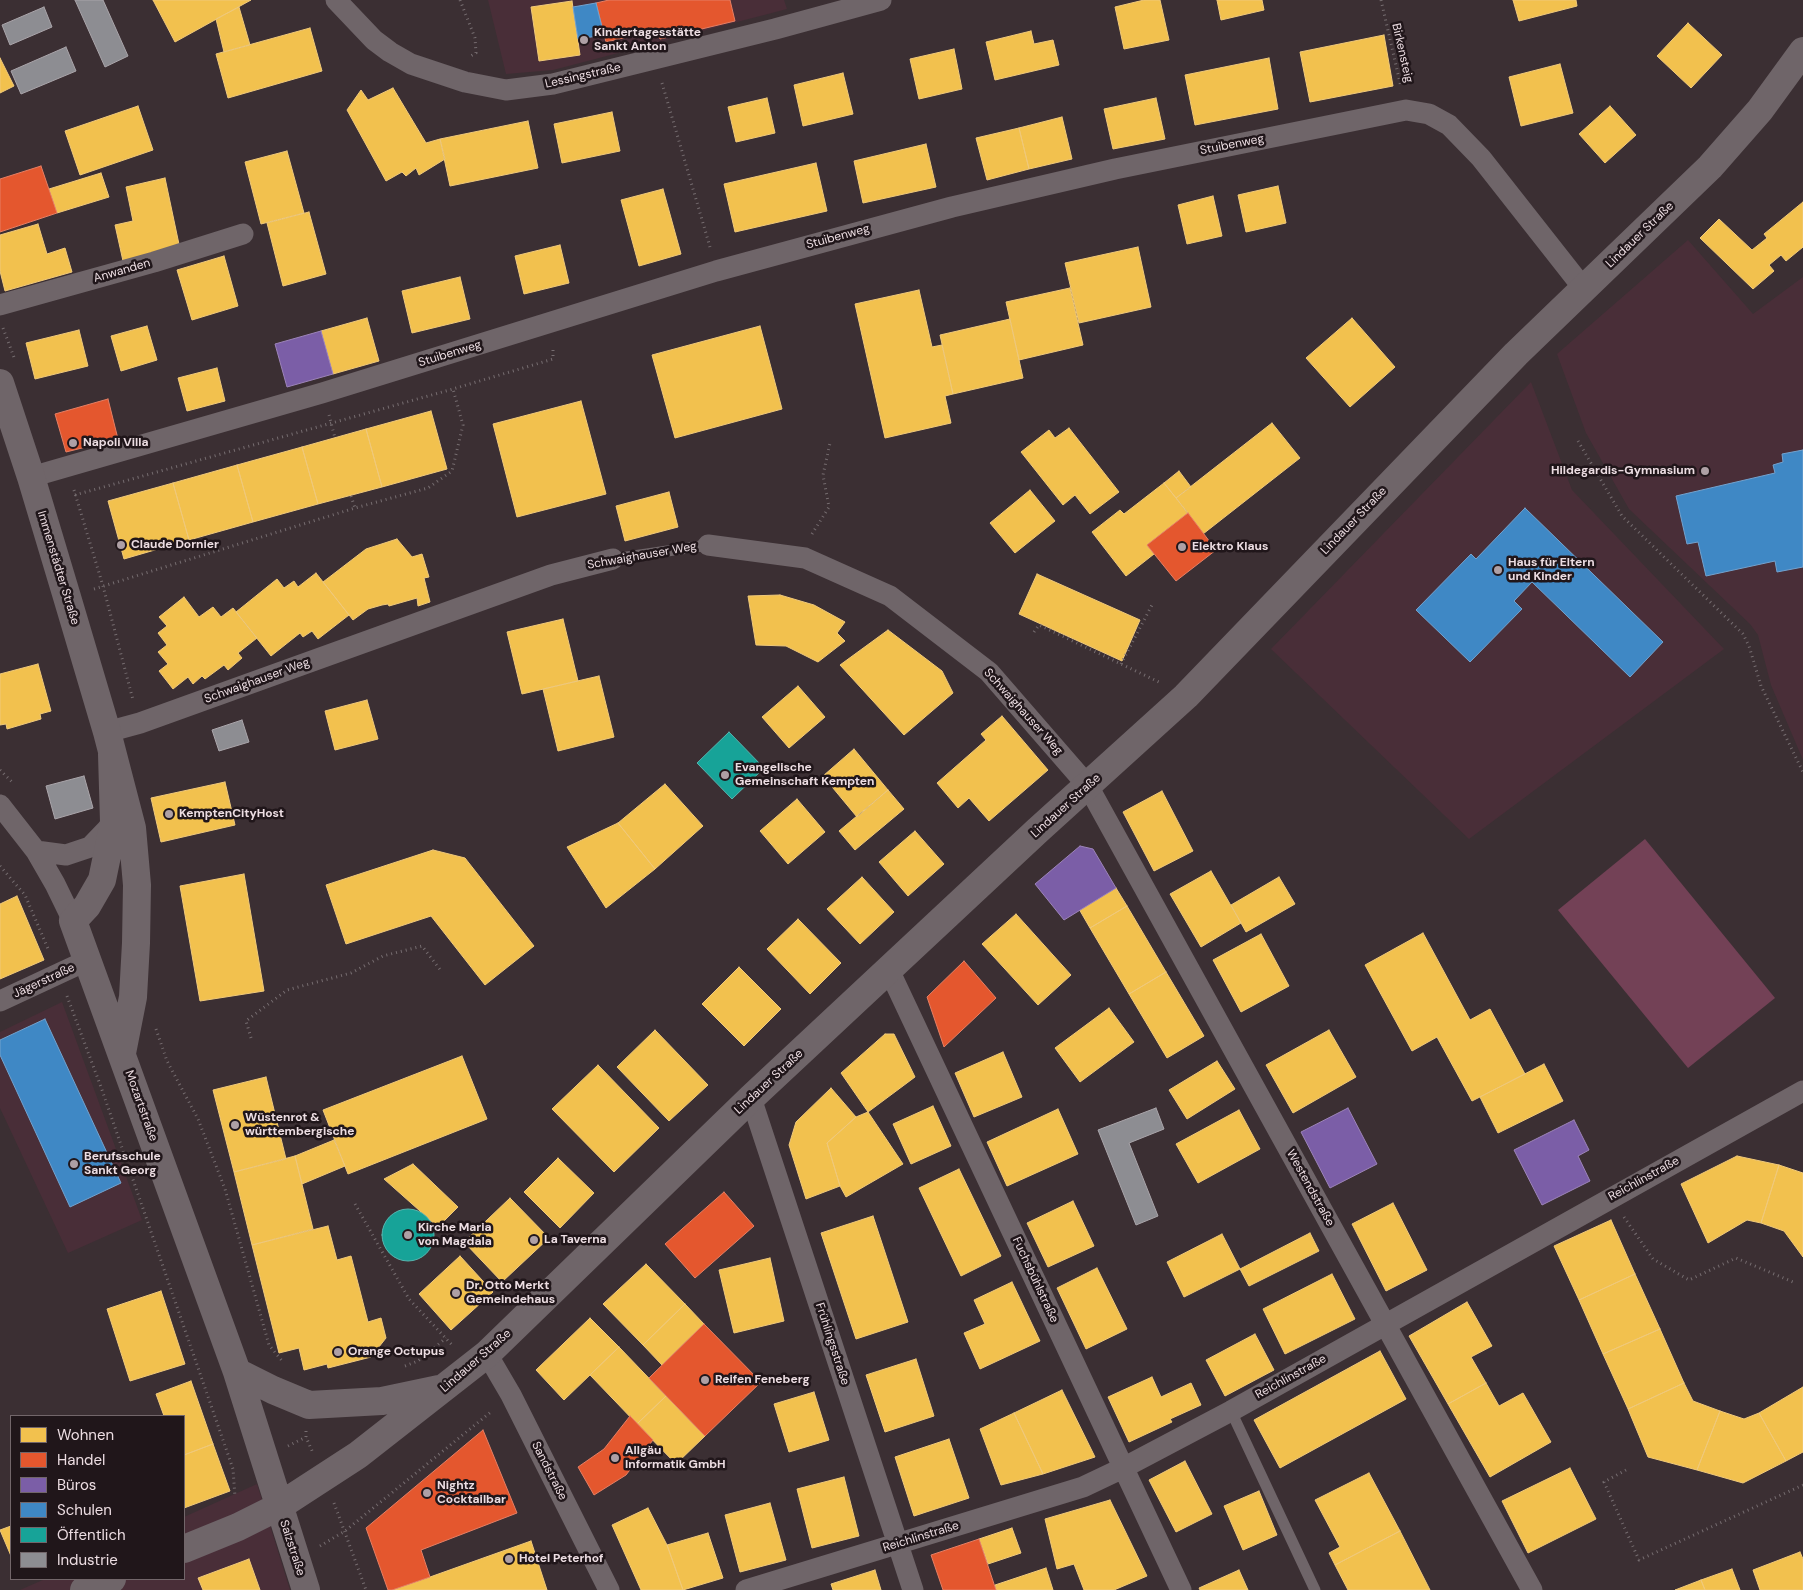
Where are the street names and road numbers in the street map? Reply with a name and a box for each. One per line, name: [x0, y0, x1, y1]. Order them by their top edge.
street label: Birkensteig: [1388, 22, 1416, 84]
street label: Lessingstraße: [544, 60, 622, 92]
street label: Stuibenweg: [1199, 132, 1265, 158]
street label: Lindauer Straße: [1603, 199, 1677, 271]
street label: Stuibenweg: [805, 222, 871, 252]
street label: Anwanden: [92, 256, 152, 286]
street label: Stuibenweg: [417, 338, 483, 370]
street label: Lindauer Straße: [1318, 484, 1390, 558]
street label: Immenstädter Straße: [34, 509, 82, 627]
street label: Schwaighauser Weg: [586, 539, 698, 573]
street label: Schwaighauser Weg: [202, 655, 312, 707]
street label: Schwaighauser Weg: [981, 666, 1065, 758]
street label: Lindauer Straße: [1028, 771, 1104, 841]
street label: Jägerstraße: [11, 960, 77, 1002]
street label: Lindauer Straße: [732, 1046, 806, 1118]
street label: Mozartstraße: [122, 1069, 160, 1143]
street label: Westendstraße: [1283, 1147, 1337, 1229]
street label: Reichlinstraße: [1606, 1154, 1682, 1204]
street label: Fuchsbühlstraße: [1009, 1235, 1061, 1325]
street label: Frühlingsstraße: [812, 1301, 852, 1387]
street label: Lindauer Straße: [438, 1326, 514, 1396]
street label: Reichlinstraße: [1253, 1352, 1329, 1402]
street label: Sandstraße: [528, 1439, 570, 1503]
street label: Salzstraße: [276, 1518, 308, 1578]
street label: Reichlinstraße: [881, 1519, 961, 1555]

